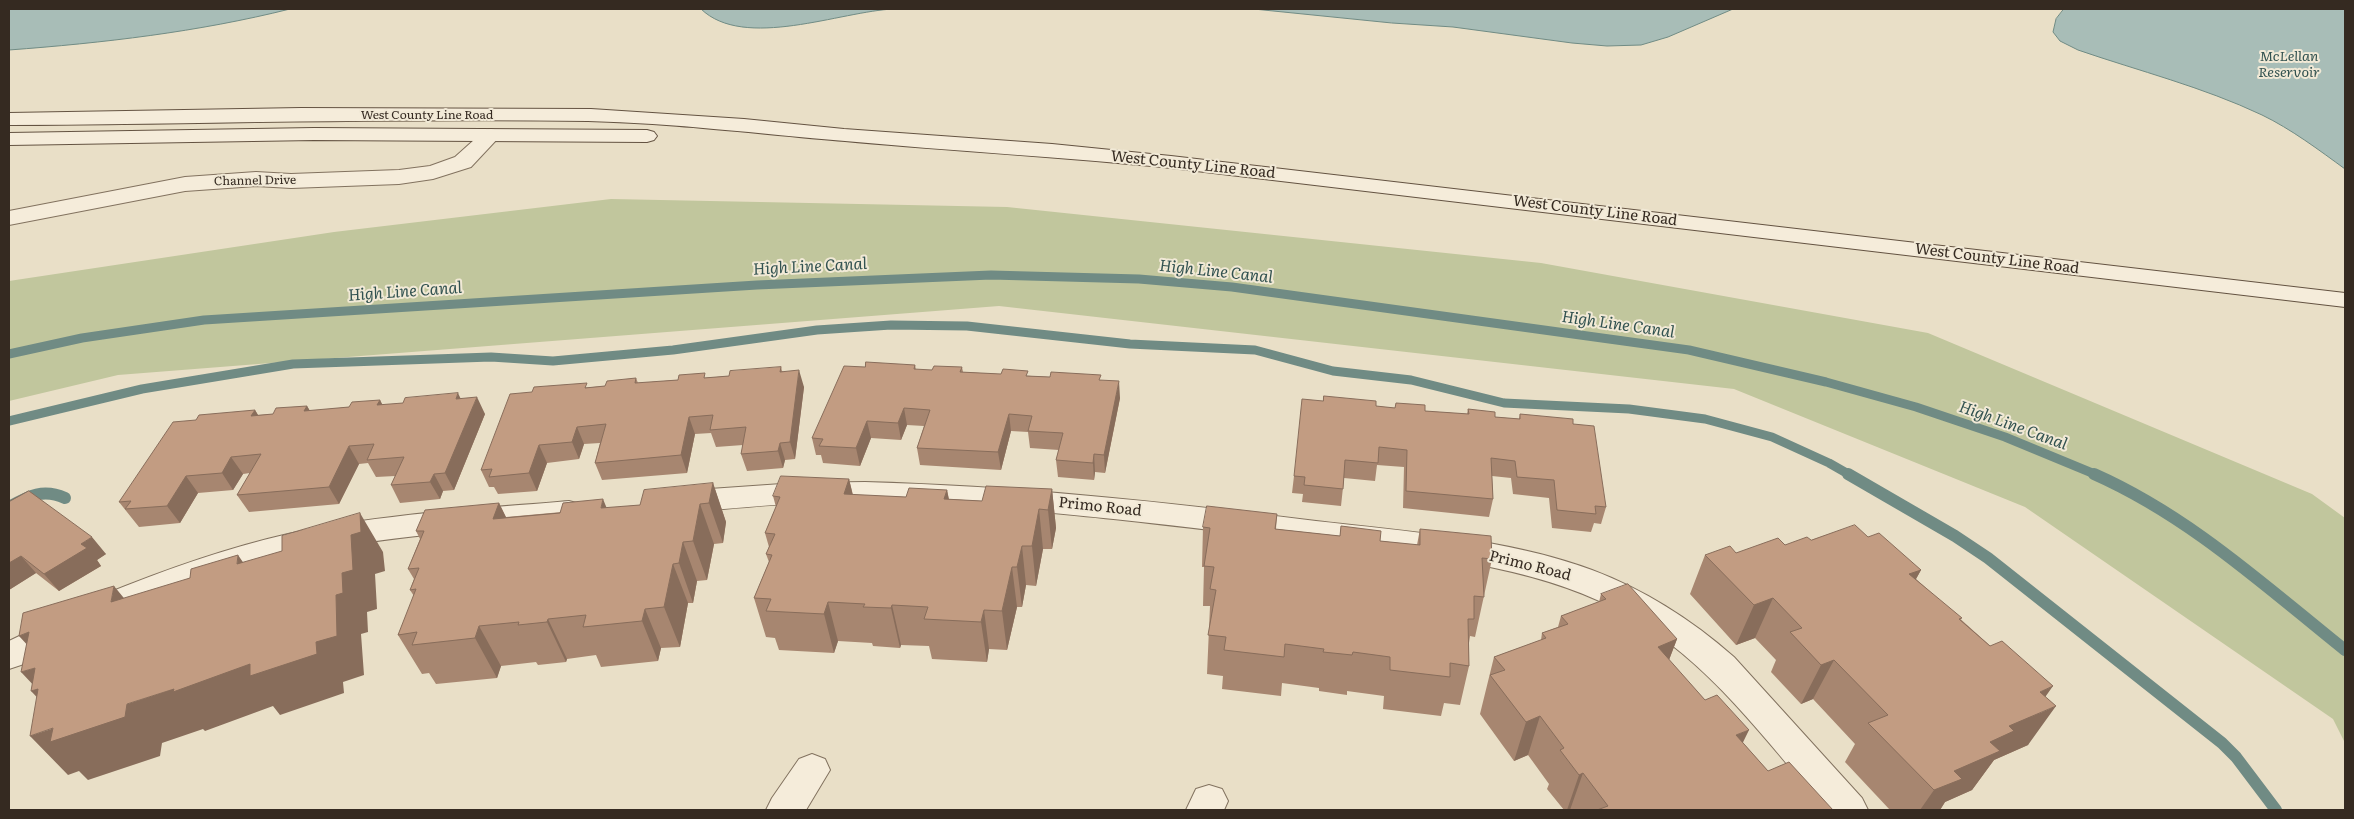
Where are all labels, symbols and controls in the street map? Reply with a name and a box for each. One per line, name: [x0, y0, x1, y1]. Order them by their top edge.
water label: McLellan Reservoir: [2258, 49, 2320, 82]
street label: West County Line Road: [361, 108, 493, 122]
street label: West County Line Road: [1110, 147, 1276, 183]
street label: Channel Drive: [214, 173, 296, 189]
street label: West County Line Road: [1512, 192, 1678, 230]
street label: West County Line Road: [1914, 240, 2080, 278]
water label: High Line Canal: [753, 254, 867, 280]
water label: High Line Canal: [1158, 256, 1274, 288]
water label: High Line Canal: [347, 278, 463, 306]
water label: High Line Canal: [1560, 308, 1676, 342]
water label: High Line Canal: [1956, 397, 2070, 455]
street label: Primo Road: [1057, 494, 1143, 520]
street label: Primo Road: [1487, 547, 1573, 585]

